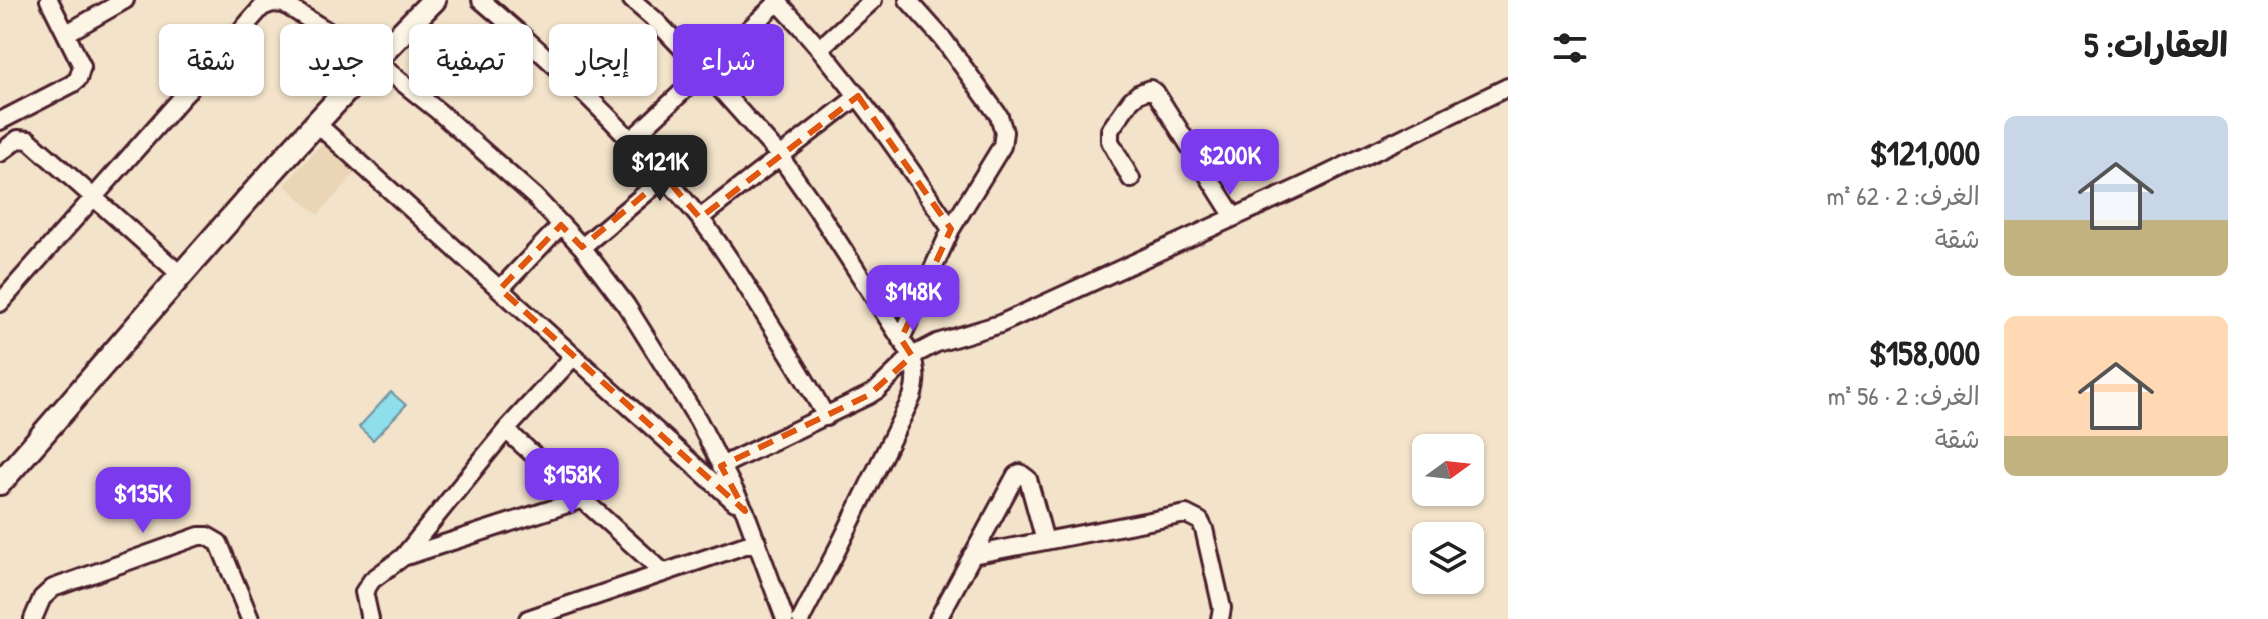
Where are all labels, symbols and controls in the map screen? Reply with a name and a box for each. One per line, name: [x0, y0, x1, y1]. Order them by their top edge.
text: العقارات: 5: [2084, 22, 2228, 68]
chip: شقة: [159, 24, 264, 96]
chip: جديد: [280, 24, 393, 96]
chip: تصفية: [409, 24, 533, 96]
chip: إيجار: [549, 24, 657, 96]
chip: شراء: [673, 24, 784, 96]
icon: filters: [1548, 26, 1592, 70]
pin: $200K: [1174, 129, 1286, 197]
text: $121,000: [1870, 130, 1980, 176]
pin: $121K: [604, 135, 716, 203]
text: $200K: [1199, 137, 1261, 172]
text: $121K: [631, 143, 689, 178]
icon: home: [2068, 148, 2164, 244]
text: الغرف: 2 · 62 m²: [1826, 178, 1980, 213]
text: شقة: [1935, 221, 1980, 256]
pin: $148K: [857, 265, 969, 333]
text: $148K: [884, 273, 942, 308]
text: $158,000: [1869, 330, 1980, 376]
icon: home: [2068, 348, 2164, 444]
text: الغرف: 2 · 56 m²: [1828, 378, 1980, 413]
text: شقة: [1935, 421, 1980, 456]
north arrow: [1412, 434, 1484, 506]
map controls: [1412, 434, 1484, 594]
pin: $158K: [516, 448, 628, 516]
text: $158K: [543, 456, 601, 491]
pin: $135K: [87, 467, 199, 535]
text: $135K: [114, 475, 172, 510]
button: layers: [1412, 522, 1484, 594]

